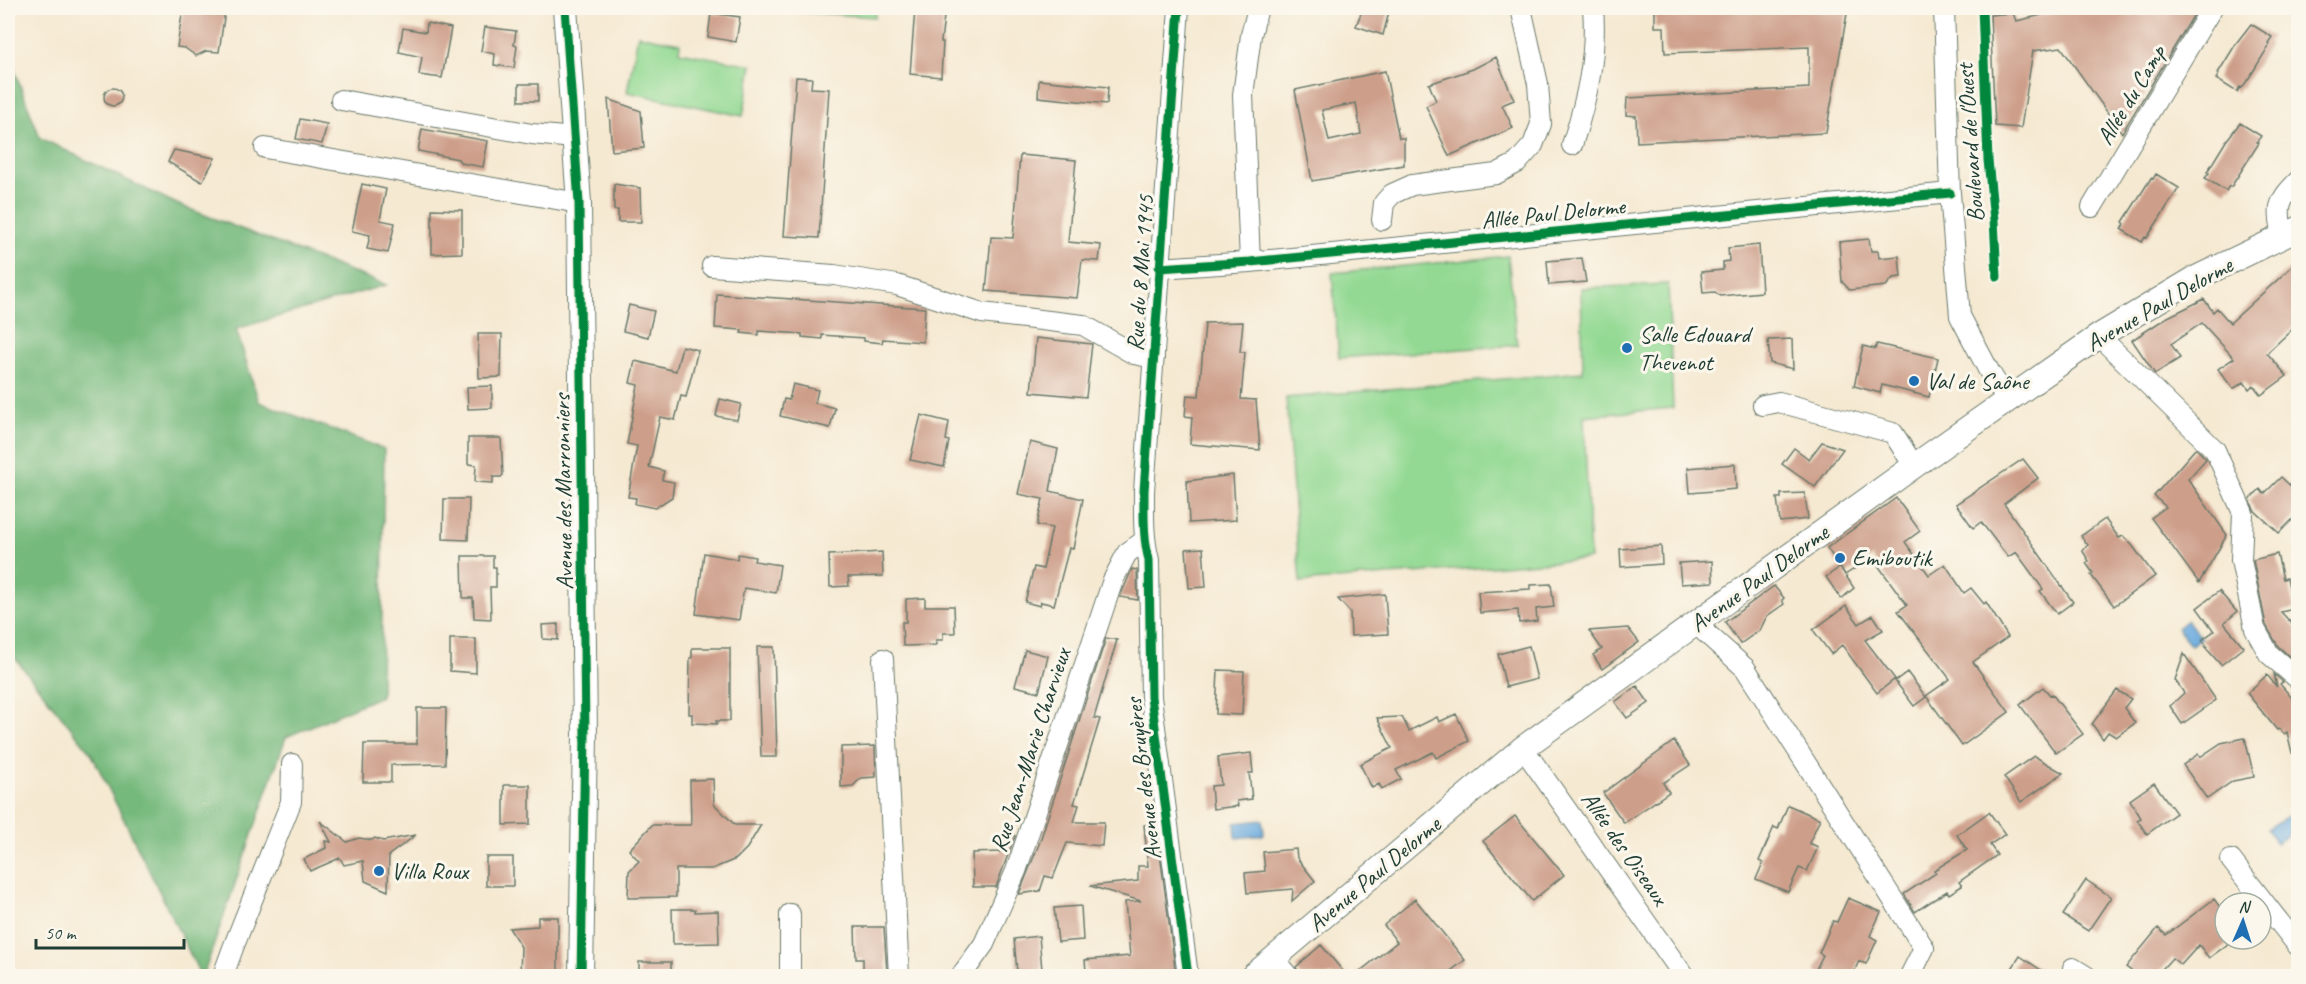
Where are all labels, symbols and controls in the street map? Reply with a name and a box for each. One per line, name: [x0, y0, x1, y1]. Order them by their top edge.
street label: Allée du Camp: [2090, 38, 2173, 150]
street label: Boulevard de l'Ouest: [1949, 61, 1990, 223]
street label: Allée Paul Delorme: [1480, 190, 1628, 235]
street label: Rue du 8 Mai 1945: [1120, 193, 1161, 352]
street label: Avenue Paul Delorme: [2080, 249, 2240, 358]
place label: Salle Edouard Thevenot: [1639, 319, 1753, 377]
marker: Salle Edouard Thevenot: [1620, 341, 1634, 355]
place label: Val de Saône: [1926, 366, 2031, 396]
marker: Val de Saône: [1907, 374, 1921, 388]
street label: Avenue des Marronniers: [546, 391, 580, 590]
street label: Avenue Paul Delorme: [1684, 516, 1836, 638]
place label: Emiboutik: [1852, 543, 1934, 573]
marker: Emiboutik: [1833, 551, 1847, 565]
street label: Rue Jean-Marie Charvieux: [983, 643, 1078, 856]
street label: Avenue des Bruyères: [1118, 695, 1168, 862]
street label: Allée des Oiseaux: [1575, 785, 1676, 912]
street label: Avenue Paul Delorme: [1301, 808, 1448, 938]
place label: Villa Roux: [391, 856, 470, 886]
marker: Villa Roux: [372, 864, 386, 878]
north arrow: [2213, 891, 2273, 951]
text: N: [2238, 897, 2252, 917]
scale bar: [36, 912, 184, 950]
text: 50 m: [45, 922, 78, 944]

